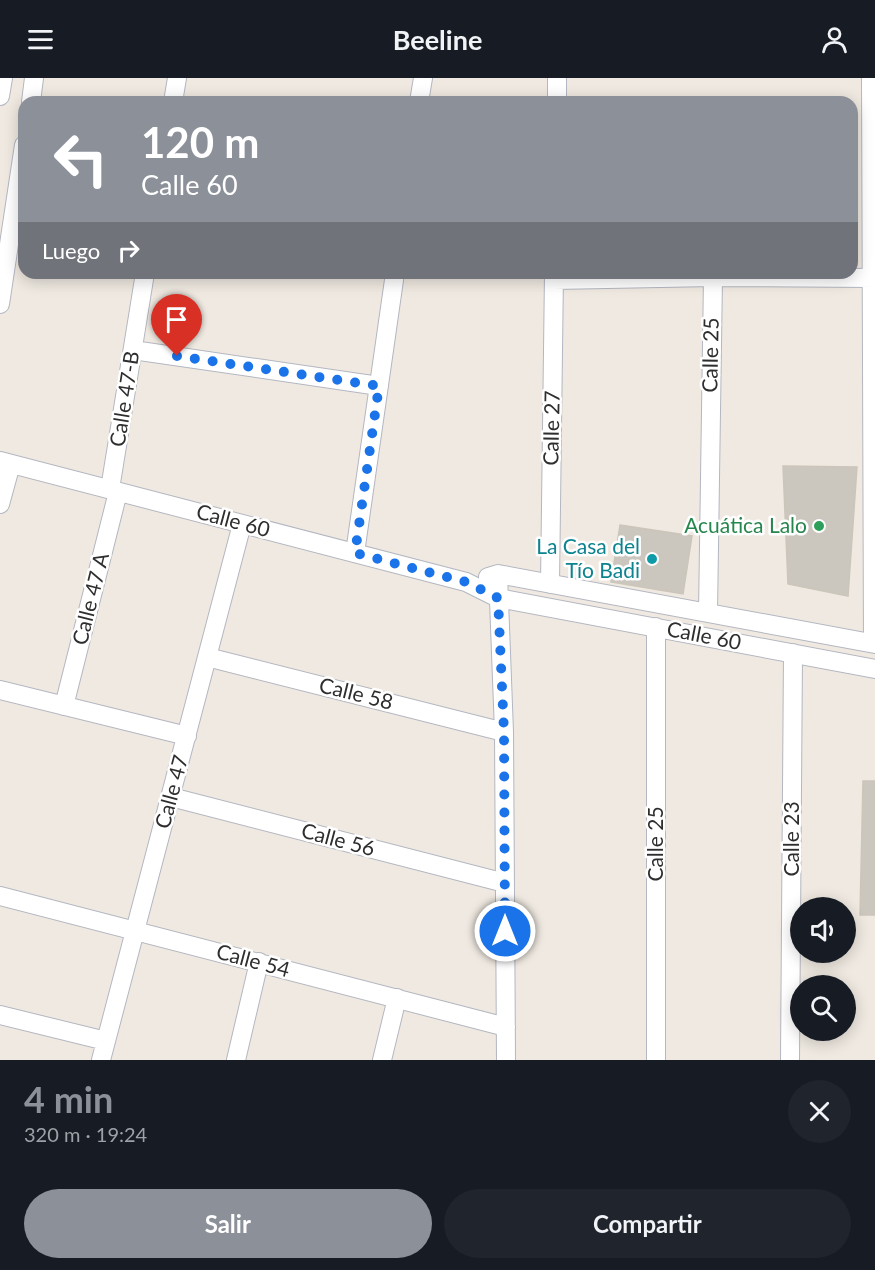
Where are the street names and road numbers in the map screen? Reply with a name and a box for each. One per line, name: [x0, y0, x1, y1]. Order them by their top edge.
street label: Calle 25: [696, 317, 723, 393]
street label: Calle 47-B: [104, 349, 143, 448]
street label: Calle 27: [537, 390, 564, 466]
street label: Calle 60: [194, 498, 273, 541]
street label: Calle 47 A: [66, 549, 113, 647]
street label: Calle 60: [665, 615, 744, 654]
street label: Calle 58: [317, 671, 396, 714]
street label: Calle 47: [149, 752, 192, 831]
street label: Calle 23: [778, 801, 803, 877]
street label: Calle 25: [642, 806, 667, 882]
street label: Calle 56: [299, 817, 378, 860]
street label: Calle 54: [214, 938, 293, 981]

